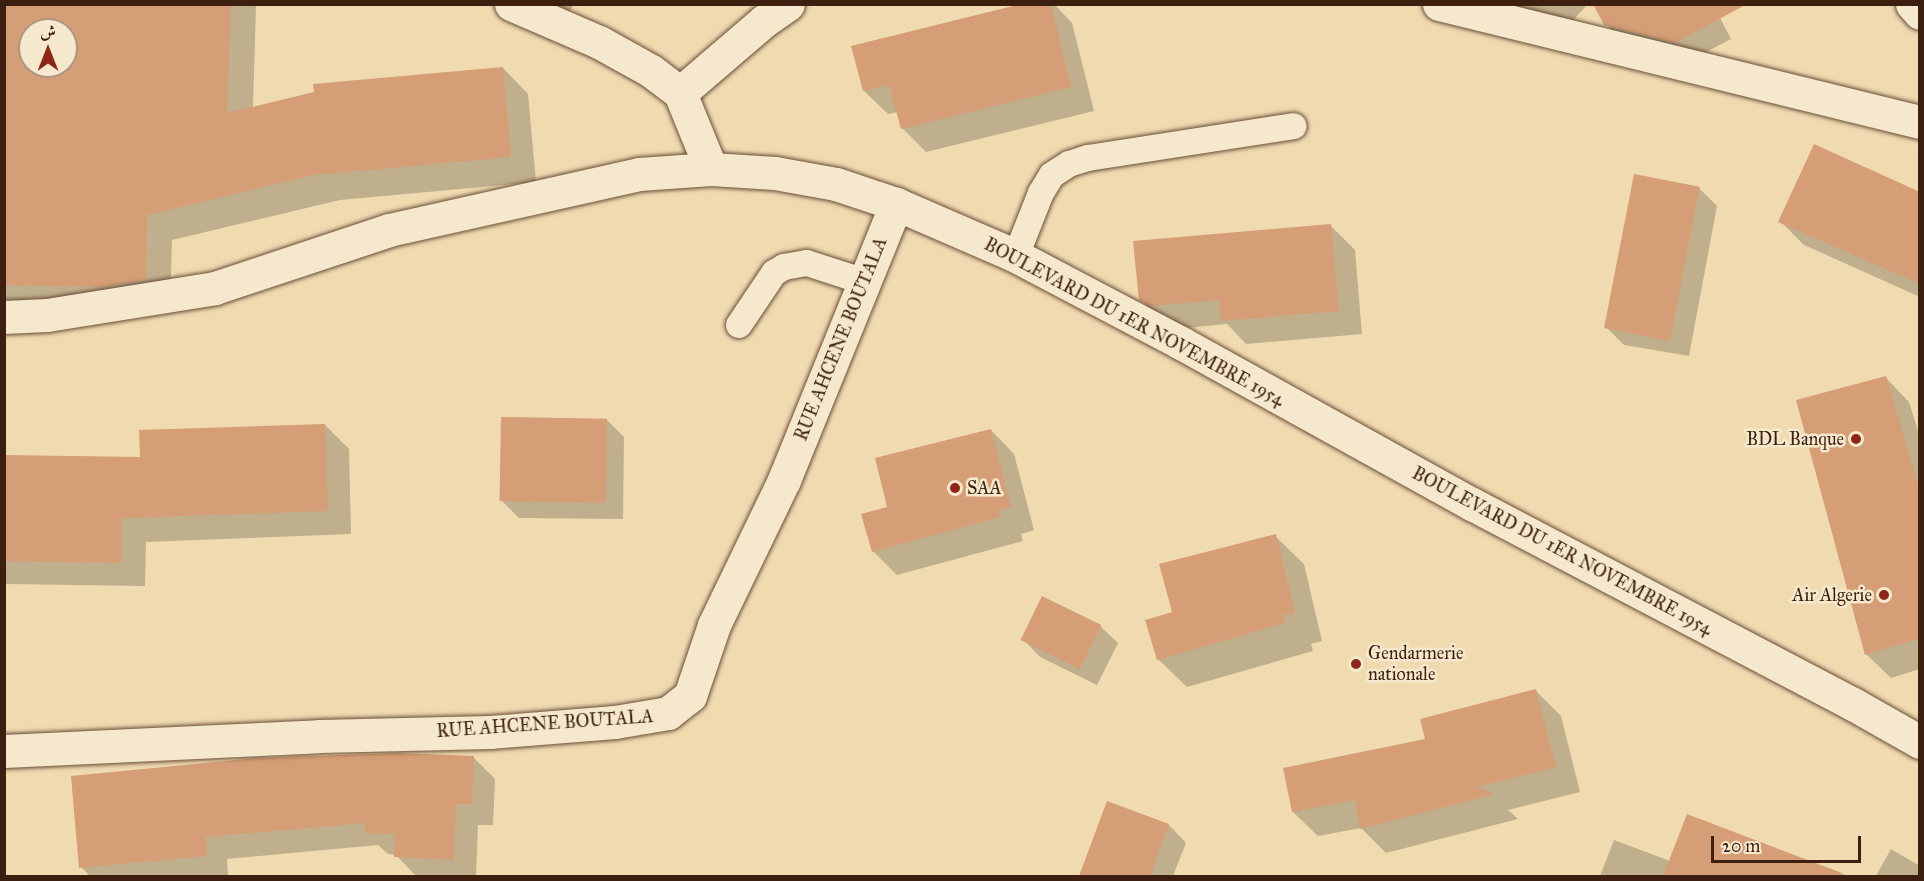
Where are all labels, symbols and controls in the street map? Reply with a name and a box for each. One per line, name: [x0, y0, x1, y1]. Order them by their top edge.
north arrow: [18, 18, 78, 78]
text: ش: [40, 22, 56, 41]
street label: BOULEVARD DU 1ER NOVEMBRE 1954: [980, 233, 1288, 411]
street label: RUE AHCENE BOUTALA: [790, 234, 892, 444]
place label: BDL Banque: [1746, 428, 1844, 450]
marker: BDL Banque: [1849, 432, 1863, 446]
street label: BOULEVARD DU 1ER NOVEMBRE 1954: [1408, 462, 1716, 640]
place label: SAA: [967, 477, 1002, 499]
marker: SAA: [948, 481, 962, 495]
place label: Air Algerie: [1792, 584, 1872, 606]
marker: Air Algerie: [1877, 588, 1891, 602]
place label: Gendarmerie nationale: [1368, 643, 1463, 686]
marker: Gendarmerie nationale: [1349, 657, 1363, 671]
street label: RUE AHCENE BOUTALA: [436, 706, 654, 742]
scale bar: [1714, 824, 1864, 862]
text: 20 m: [1722, 835, 1760, 857]

